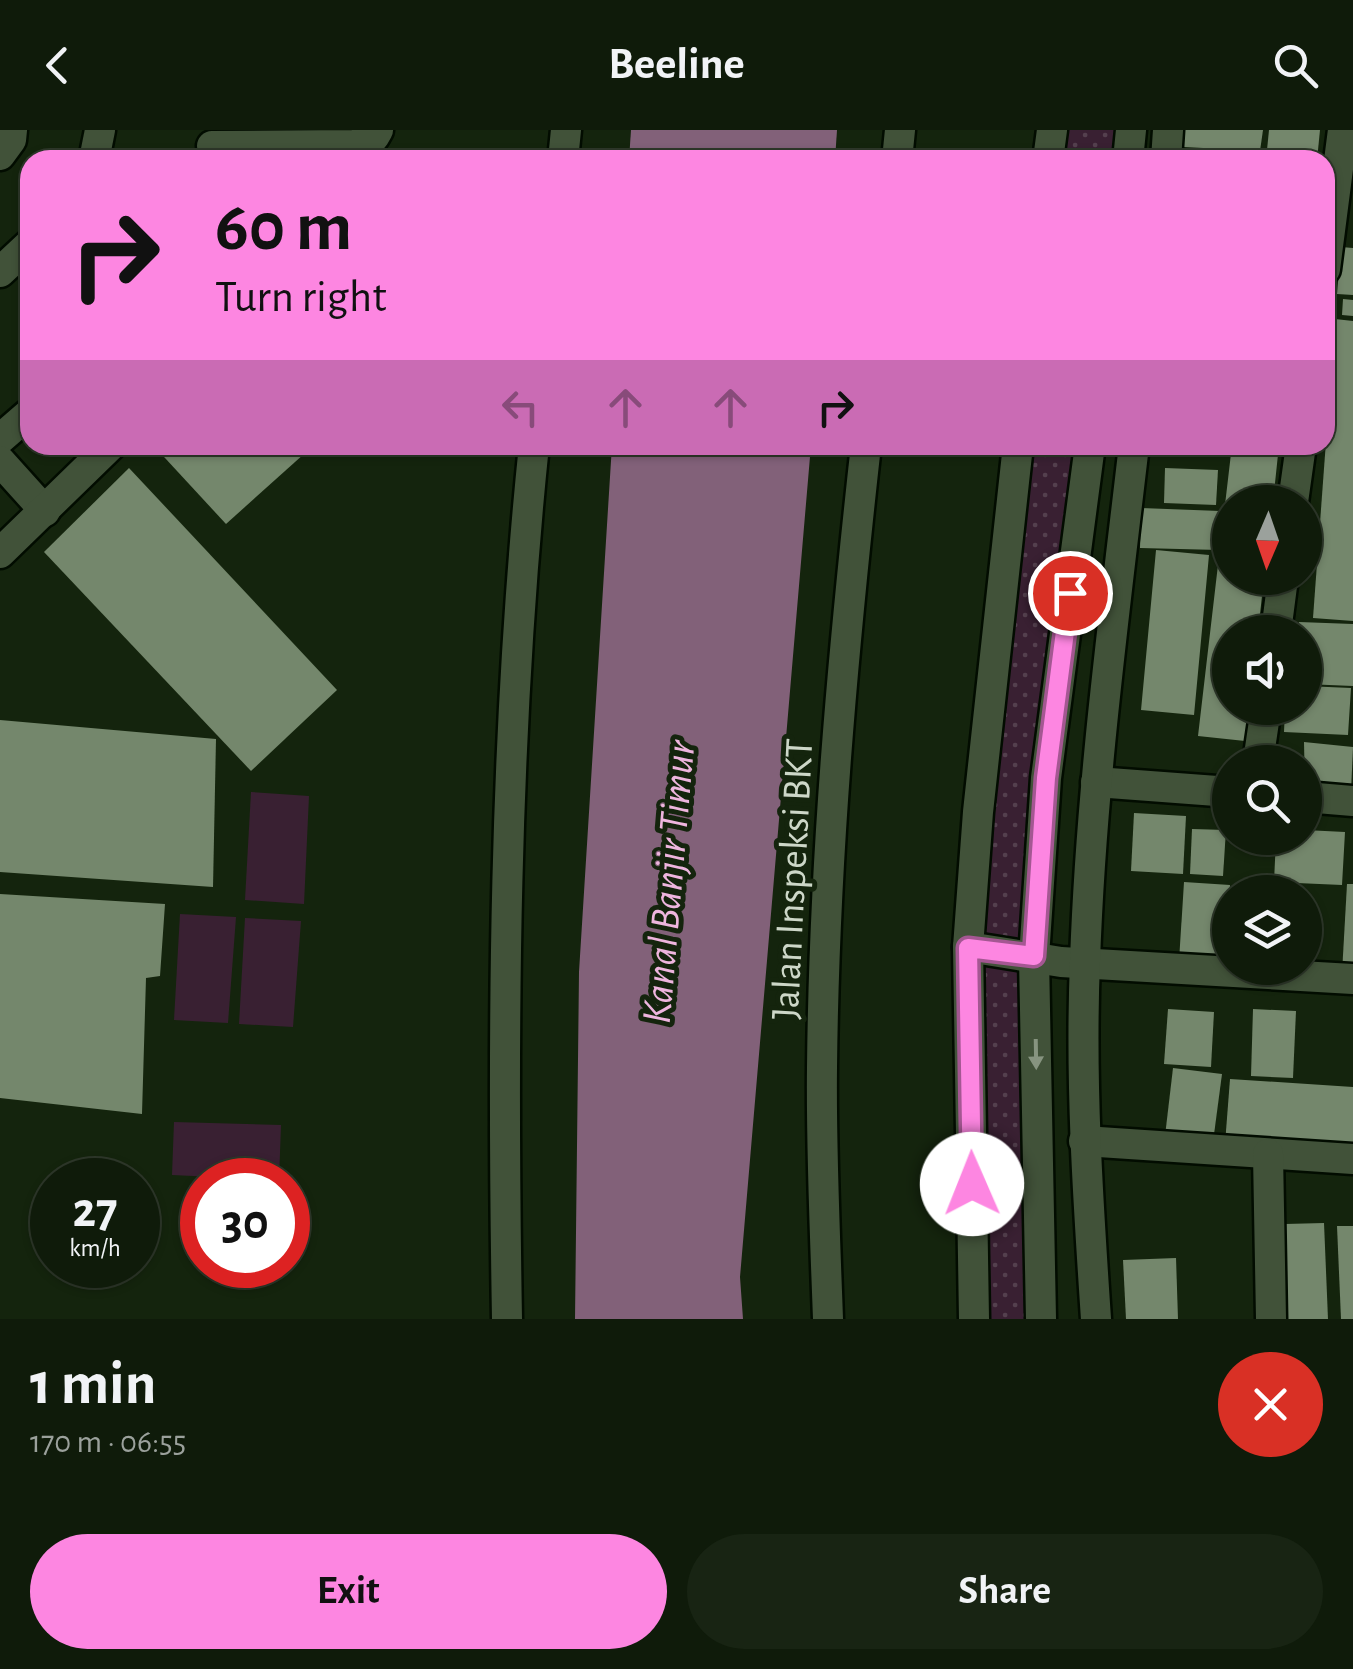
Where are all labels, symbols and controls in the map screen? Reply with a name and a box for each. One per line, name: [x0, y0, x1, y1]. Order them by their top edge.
icon: back: [30, 38, 85, 93]
icon: search: [1268, 38, 1323, 93]
text: Beeline: [608, 42, 745, 87]
icon: right: [50, 190, 180, 320]
text: 60 m: [215, 193, 352, 263]
text: Turn right: [215, 275, 387, 320]
icon: left: [493, 380, 548, 435]
icon: ahead: [598, 380, 653, 435]
icon: ahead: [703, 380, 758, 435]
icon: right: [808, 380, 863, 435]
north arrow: [1212, 485, 1322, 595]
map controls: [1212, 485, 1322, 985]
pin: [1028, 551, 1113, 636]
icon: arrive: [1043, 566, 1098, 621]
button: sound: [1212, 615, 1322, 725]
water label: Kanal Banjir Timur: [636, 737, 703, 1026]
street label: Jalan Inspeksi BKT: [766, 737, 820, 1021]
button: search: [1212, 745, 1322, 855]
button: layers: [1212, 875, 1322, 985]
one-way arrow: [1028, 1039, 1044, 1071]
position arrow: [920, 1132, 1024, 1236]
speed limit sign: 30: [180, 1158, 310, 1288]
text: 27: [72, 1186, 118, 1236]
text: km/h: [69, 1236, 121, 1261]
button: close: [1218, 1352, 1323, 1457]
text: 1 min: [30, 1355, 156, 1415]
text: 170 m · 06:55: [30, 1426, 186, 1458]
button: Exit: [30, 1534, 667, 1649]
button: Share: [687, 1534, 1323, 1649]

